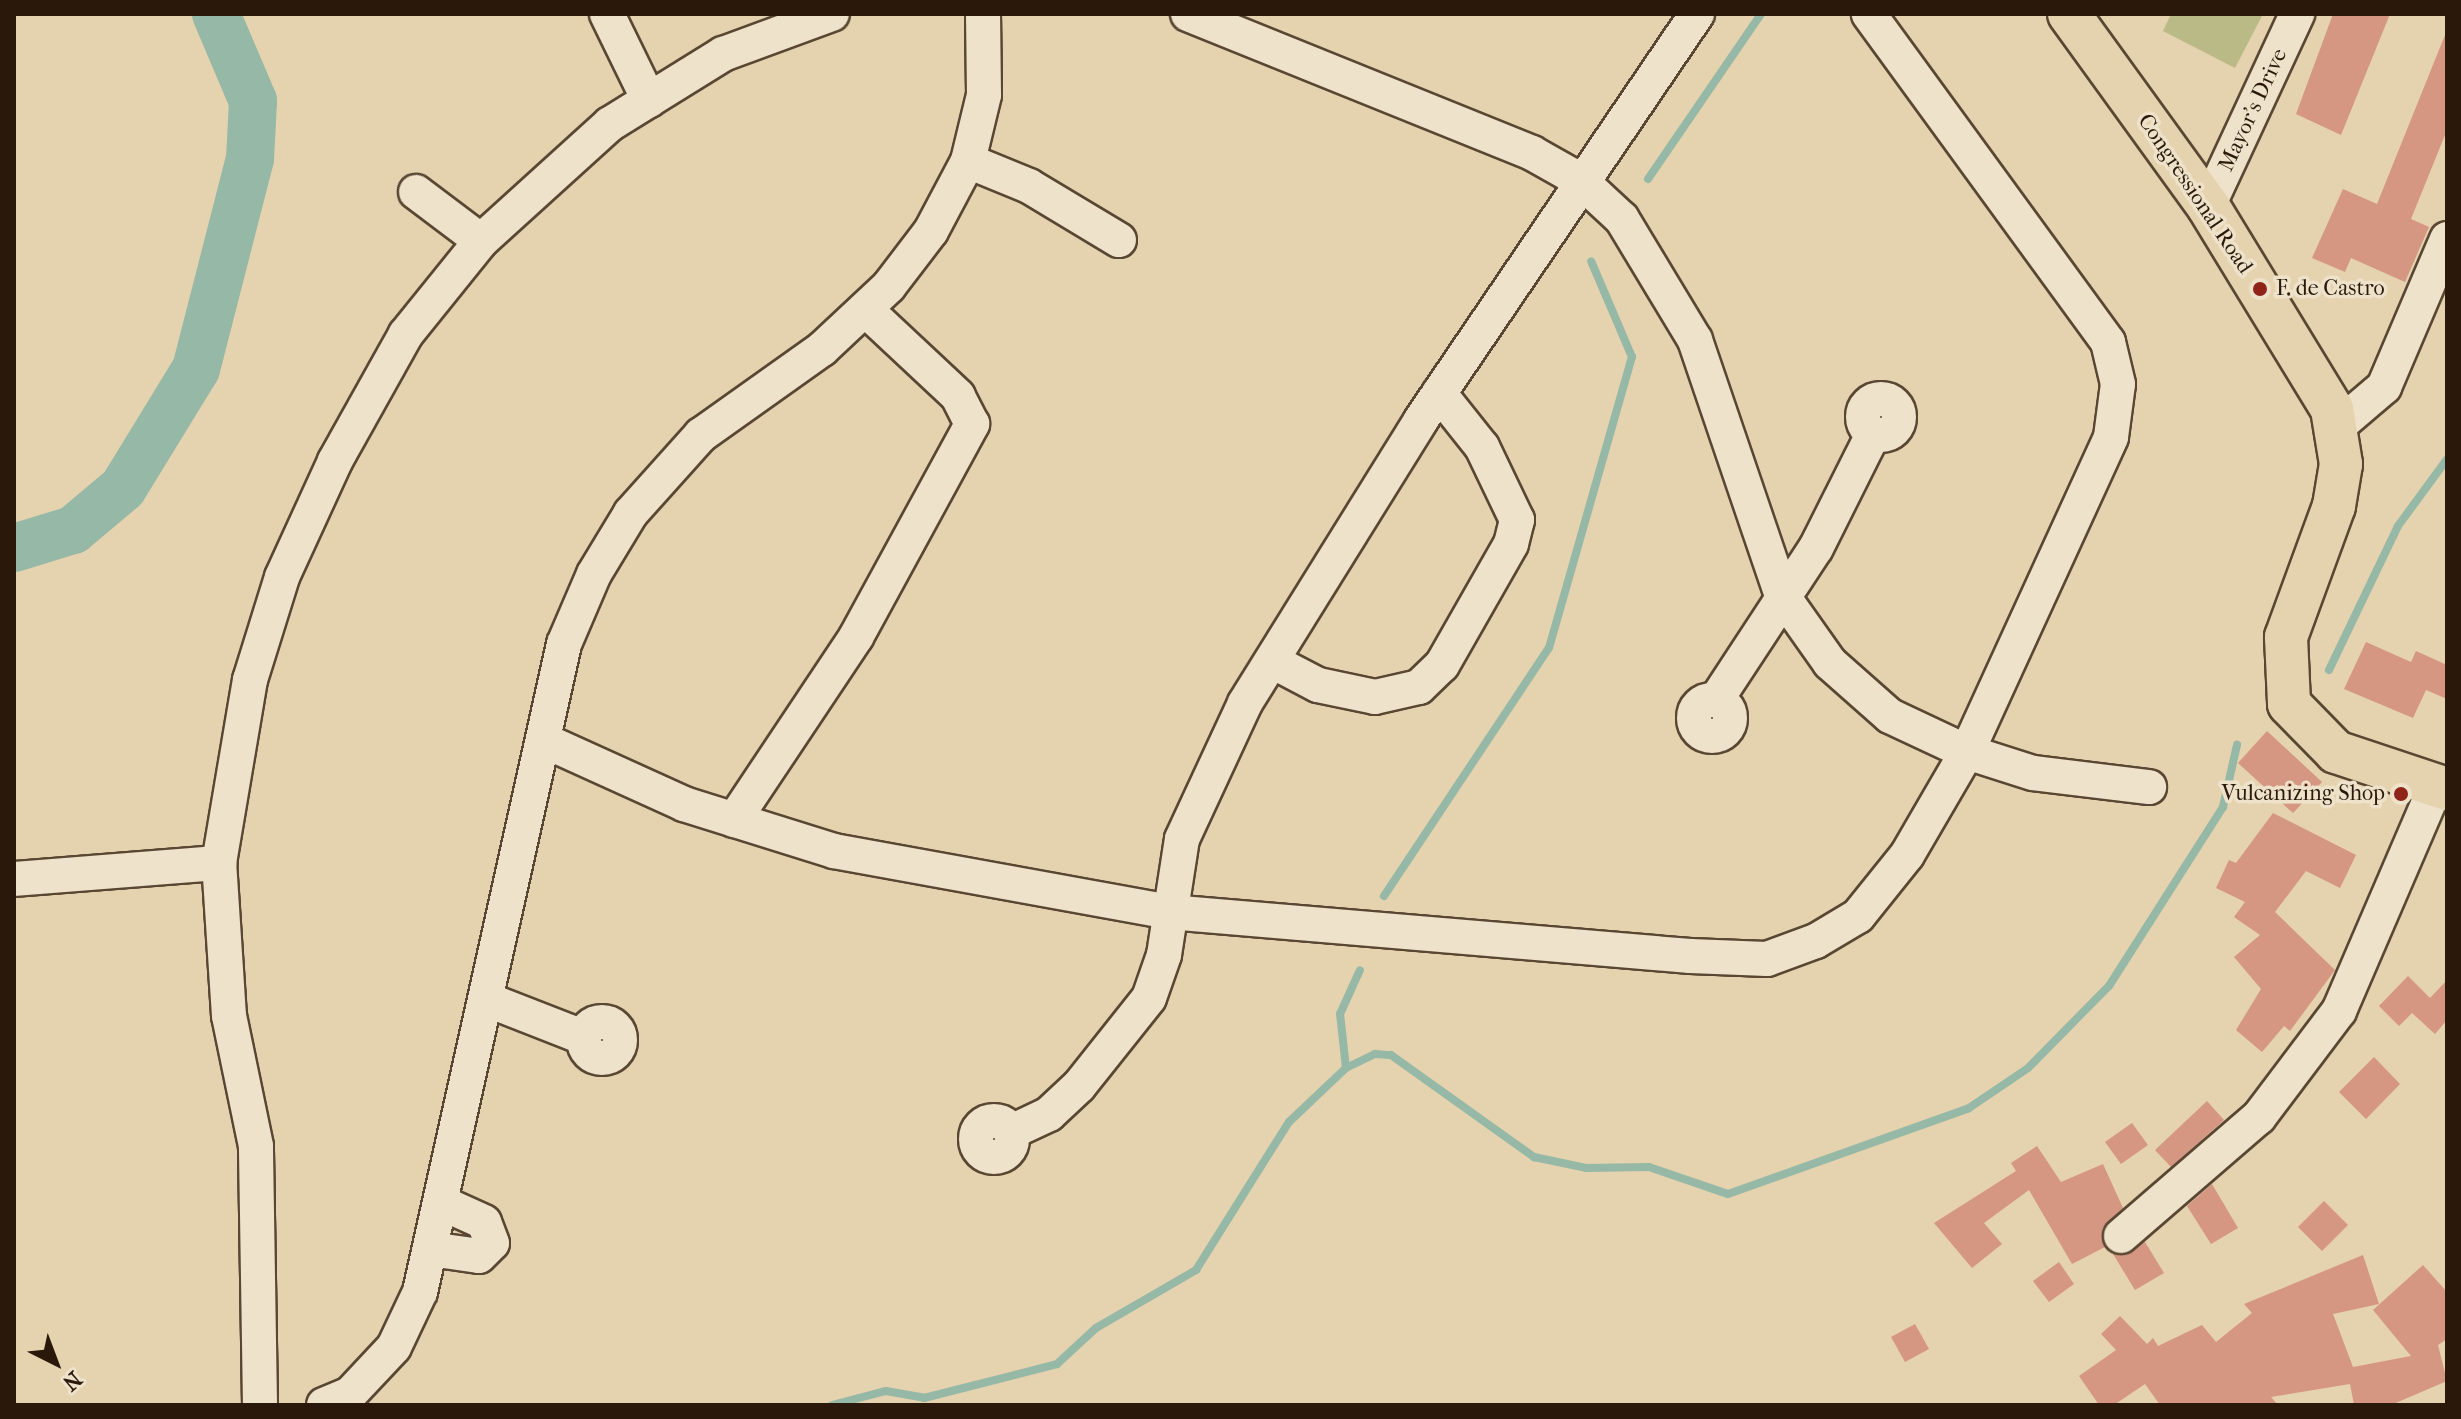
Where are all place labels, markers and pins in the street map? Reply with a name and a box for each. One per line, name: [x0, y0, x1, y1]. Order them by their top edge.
place label: F. de Castro: [2276, 276, 2385, 302]
marker: F. de Castro: [2251, 280, 2269, 298]
place label: Vulcanizing Shop: [2221, 781, 2385, 807]
marker: Vulcanizing Shop: [2392, 785, 2410, 803]

